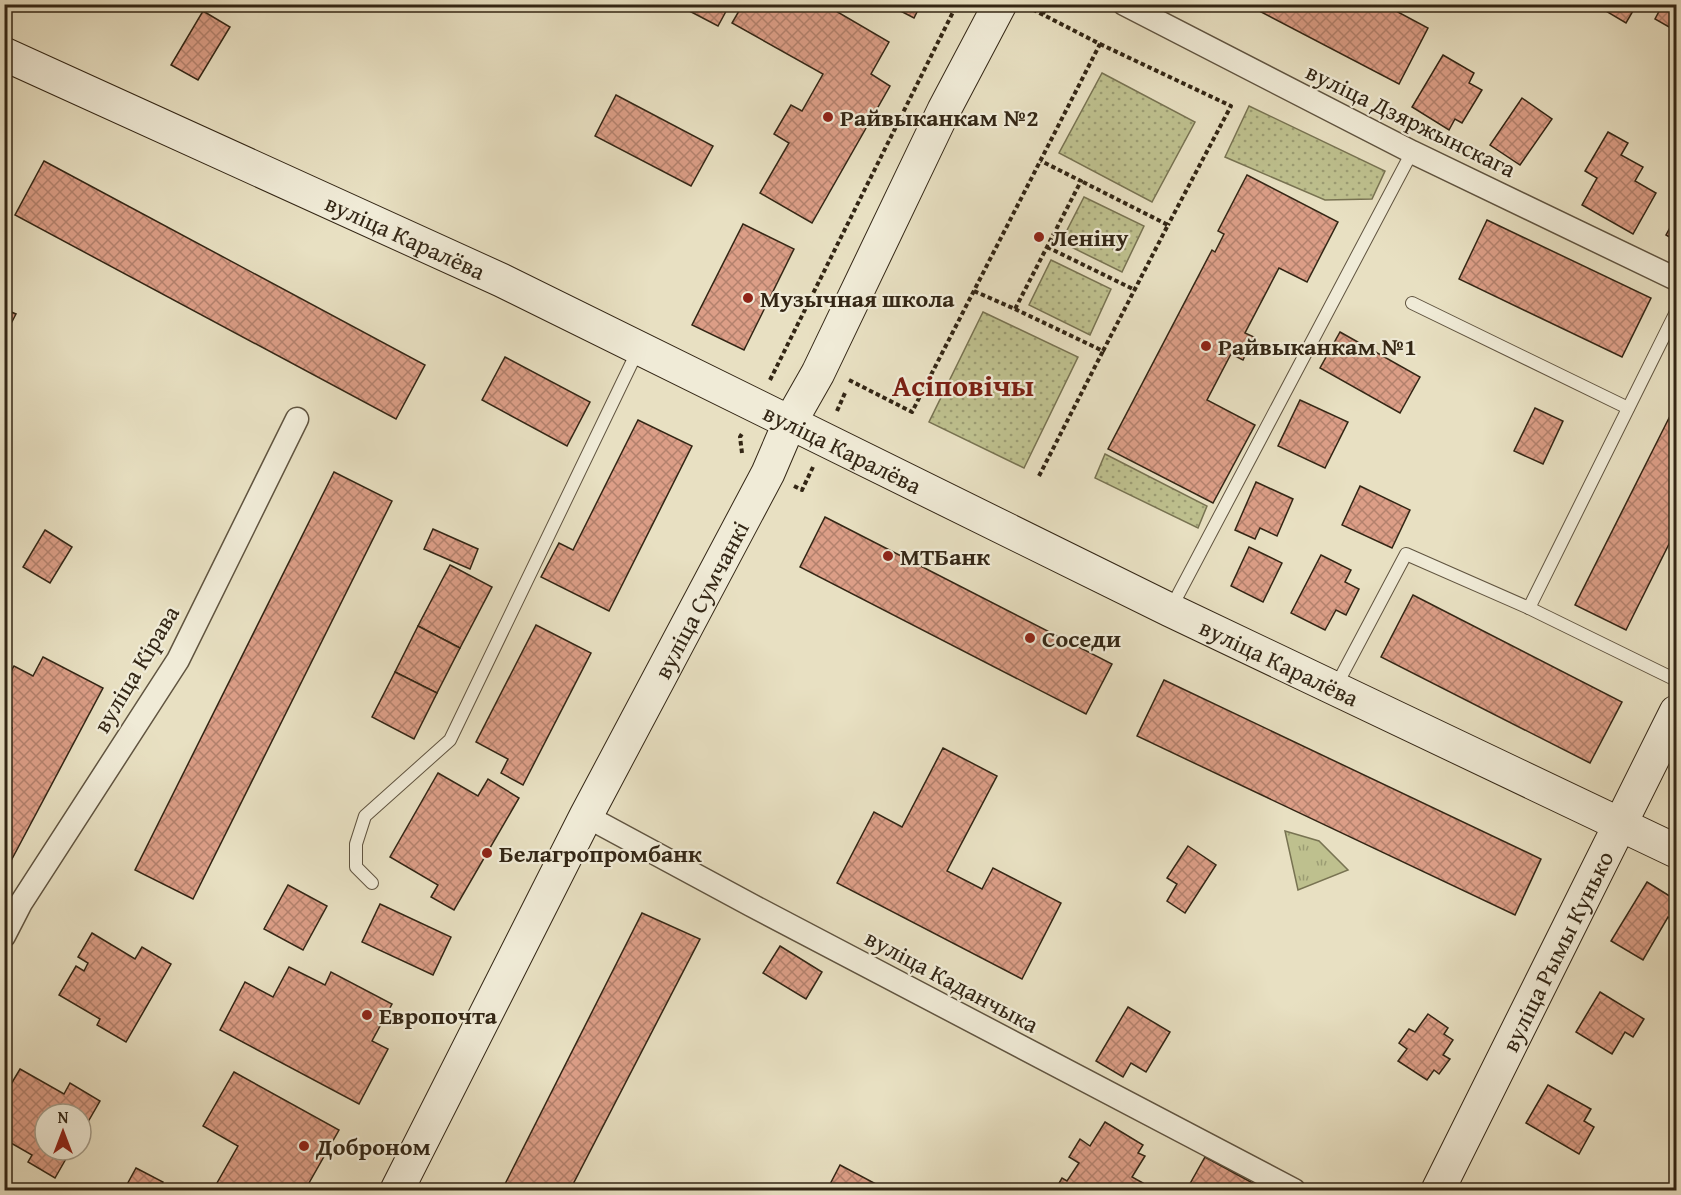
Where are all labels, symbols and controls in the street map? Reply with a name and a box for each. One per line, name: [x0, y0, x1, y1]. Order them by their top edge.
street label: вуліца Дзяржынскага: [1300, 54, 1522, 186]
place label: Райвыканкам №2: [840, 100, 1039, 135]
marker: Райвыканкам №2: [821, 110, 835, 124]
street label: вуліца Каралёва: [320, 185, 492, 288]
place label: Леніну: [1051, 220, 1129, 255]
marker: Леніну: [1032, 230, 1046, 244]
place label: Музычная школа: [760, 281, 955, 316]
marker: Музычная школа: [741, 291, 755, 305]
place label: Райвыканкам №1: [1218, 329, 1417, 364]
marker: Райвыканкам №1: [1199, 339, 1213, 353]
district label: Асіповічы: [892, 363, 1034, 407]
street label: вуліца Каралёва: [758, 395, 928, 503]
street label: вуліца Сумчанкі: [645, 514, 757, 685]
place label: МТБанк: [900, 539, 990, 574]
marker: МТБанк: [881, 549, 895, 563]
street label: вуліца Кірава: [84, 598, 188, 739]
street label: вуліца Каралёва: [1194, 609, 1365, 715]
place label: Соседи: [1042, 621, 1121, 656]
marker: Соседи: [1023, 631, 1037, 645]
place label: Белагропромбанк: [499, 836, 702, 871]
street label: вуліца Рымы Кунько: [1492, 845, 1622, 1057]
marker: Белагропромбанк: [480, 846, 494, 860]
street label: вуліца Каданчыка: [859, 920, 1046, 1042]
place label: Европочта: [379, 998, 498, 1033]
marker: Европочта: [360, 1008, 374, 1022]
north arrow: [33, 1102, 93, 1162]
text: N: [58, 1105, 69, 1129]
place label: Доброном: [315, 1129, 431, 1164]
marker: Доброном: [297, 1139, 311, 1153]

